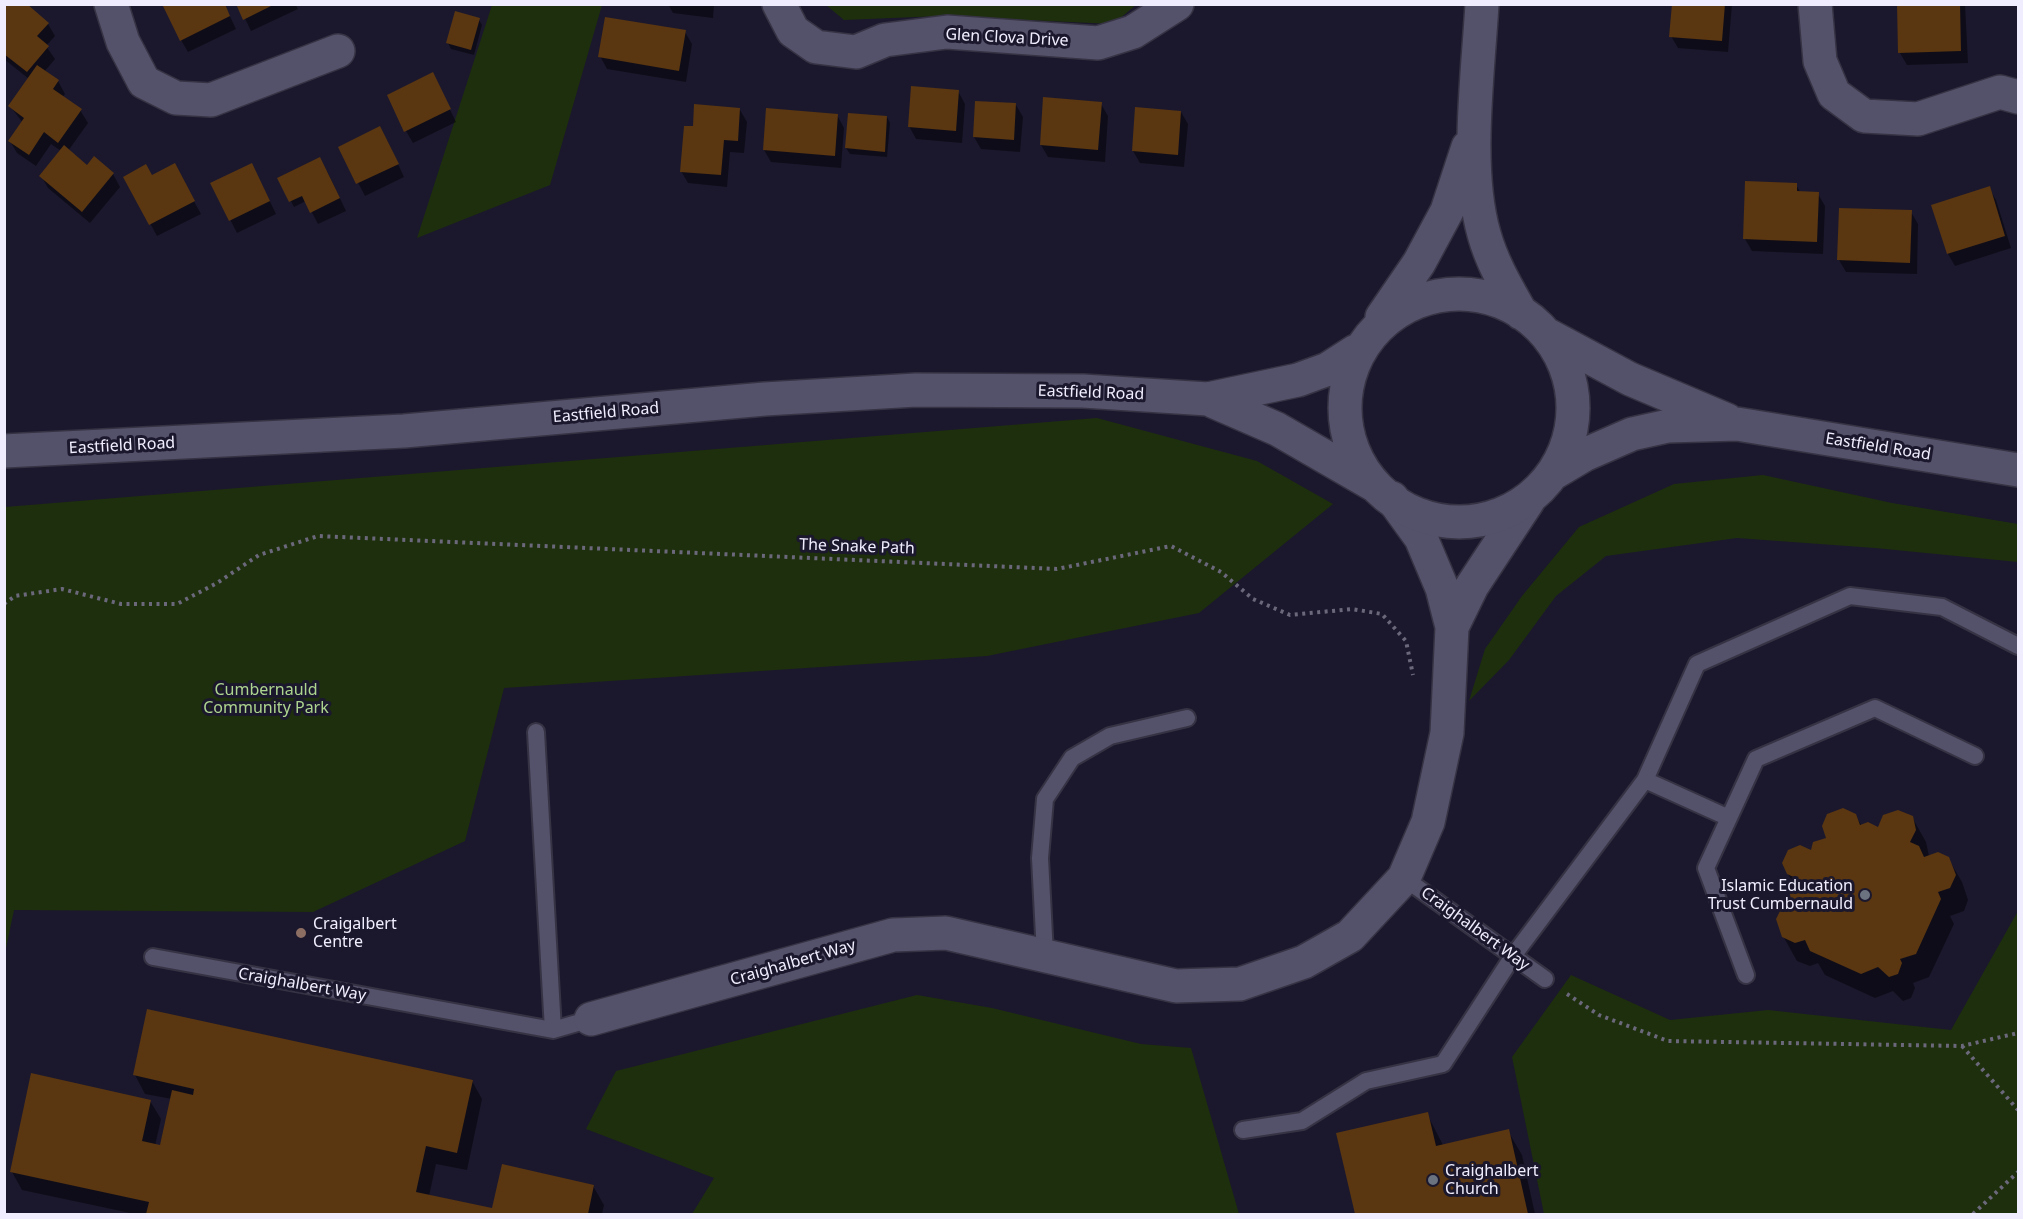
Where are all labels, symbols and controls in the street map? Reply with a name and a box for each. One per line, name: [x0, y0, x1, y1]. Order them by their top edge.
street label: Glen Clova Drive: [945, 25, 1069, 51]
street label: Eastfield Road: [1037, 382, 1145, 404]
street label: Eastfield Road: [552, 399, 660, 427]
street label: Eastfield Road: [1824, 429, 1932, 465]
street label: Eastfield Road: [68, 434, 176, 458]
street label: The Snake Path: [799, 535, 915, 559]
park label: Cumbernauld Community Park: [203, 680, 329, 718]
place label: Islamic Education Trust Cumbernauld: [1708, 876, 1853, 914]
street label: Craighalbert Way: [1417, 883, 1533, 975]
marker: Islamic Education Trust Cumbernauld: [1858, 888, 1872, 902]
place label: Craigalbert Centre: [313, 914, 397, 952]
marker: Craigalbert Centre: [294, 926, 308, 940]
street label: Craighalbert Way: [728, 936, 858, 990]
street label: Craighalbert Way: [237, 964, 367, 1006]
place label: Craighalbert Church: [1445, 1161, 1539, 1199]
marker: Craighalbert Church: [1426, 1173, 1440, 1187]

